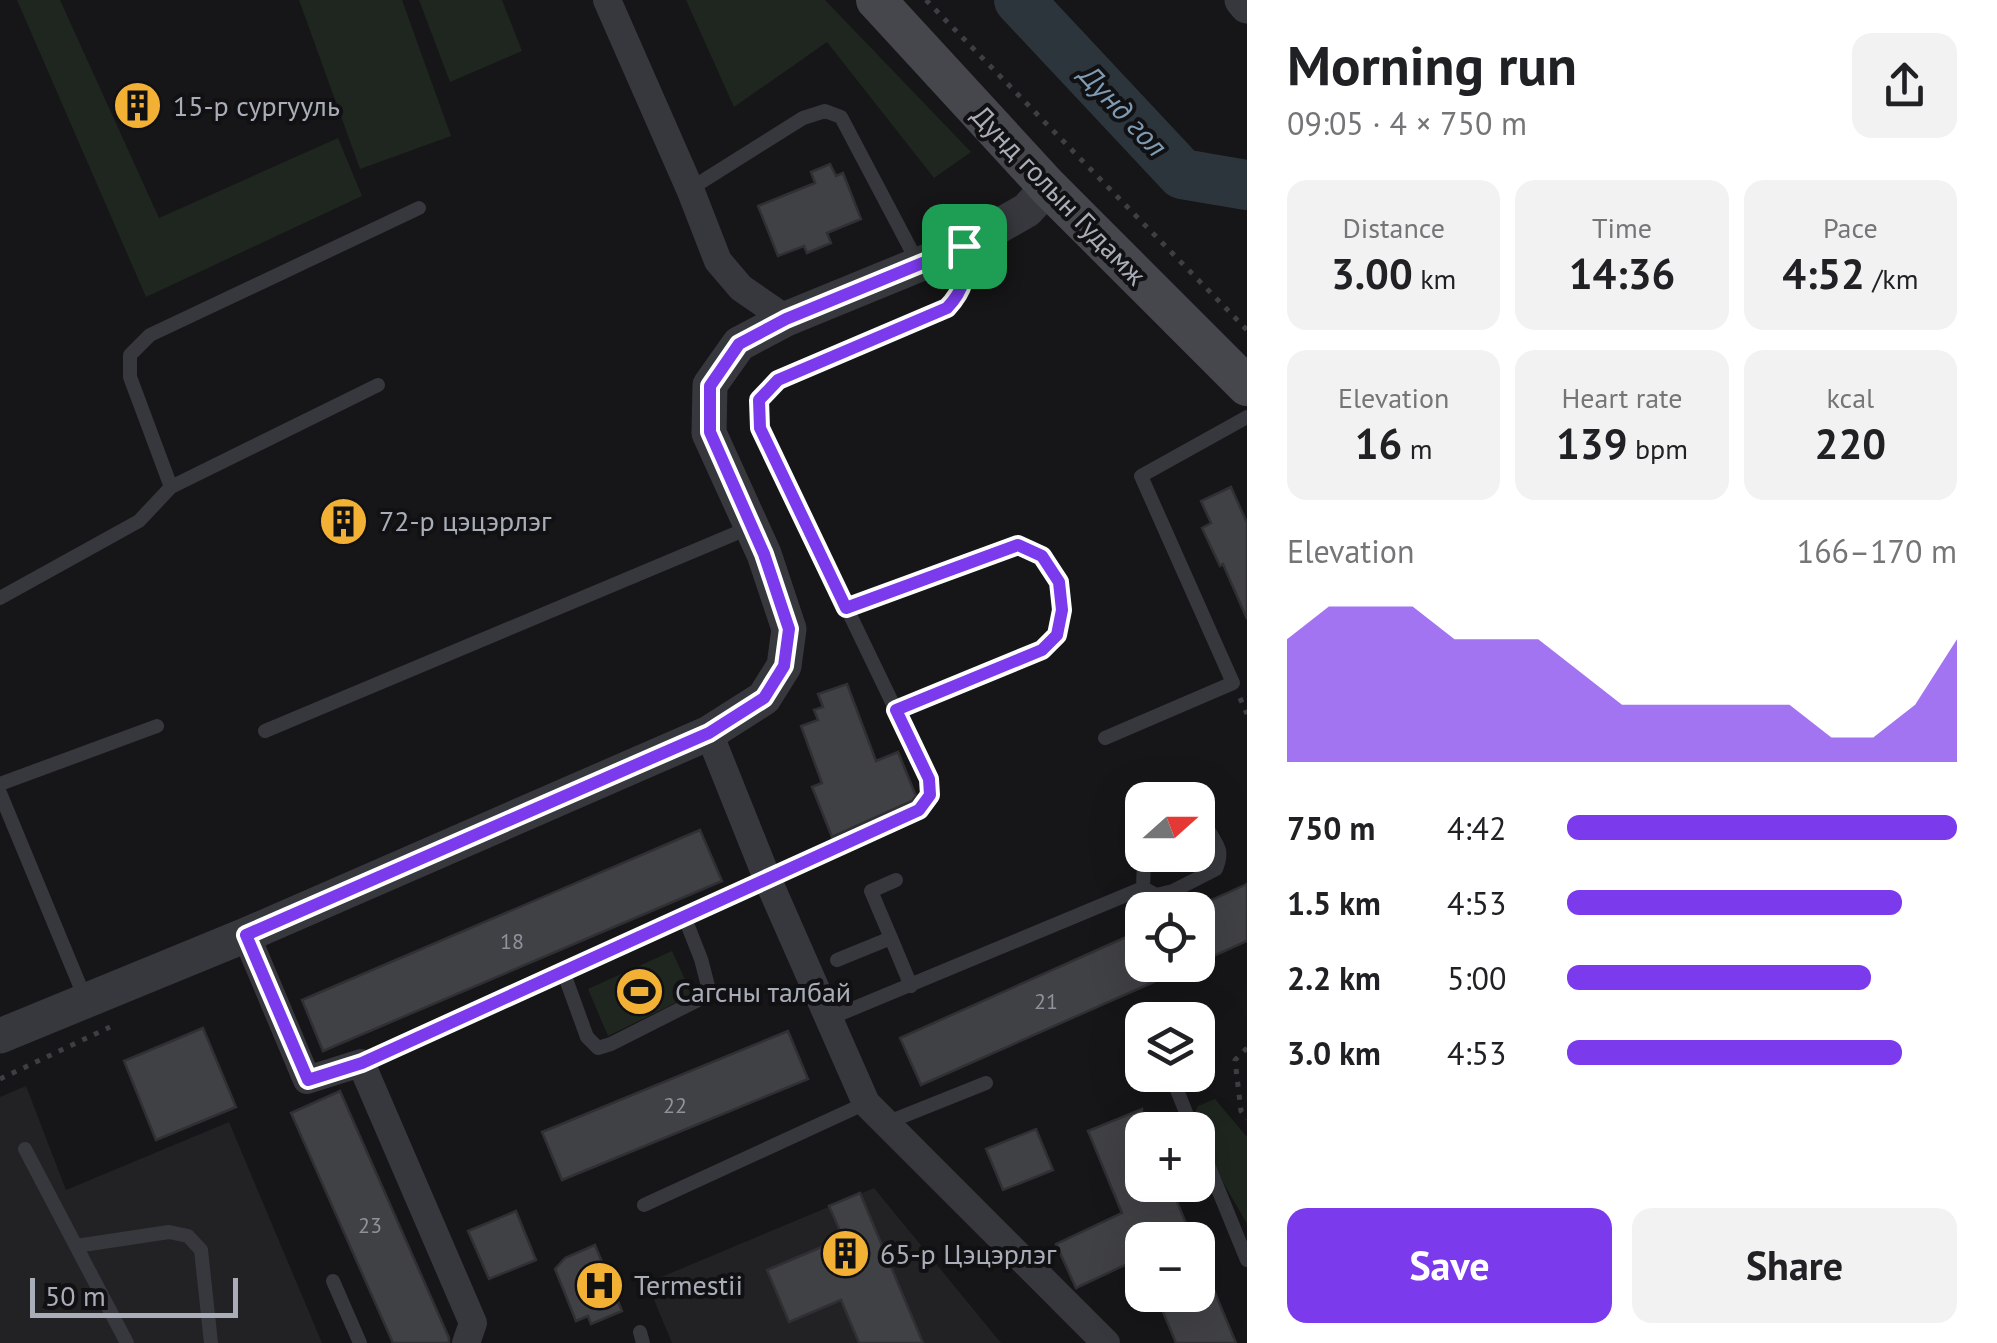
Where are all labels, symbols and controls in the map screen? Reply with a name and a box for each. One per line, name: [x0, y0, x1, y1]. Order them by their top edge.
text: Morning run: [1287, 29, 1577, 100]
button: share: [1852, 33, 1957, 138]
water label: Дунд гол: [1070, 54, 1177, 165]
building icon: 15-р сургууль: [112, 80, 164, 132]
place label: 15-р сургууль: [173, 87, 340, 124]
street label: Дунд голын Гудамж: [964, 97, 1155, 293]
text: 09:05 · 4 × 750 m: [1287, 102, 1527, 144]
pin: [922, 204, 1007, 289]
text: Distance: [1342, 209, 1445, 246]
text: Time: [1592, 209, 1652, 246]
text: Pace: [1823, 209, 1878, 246]
icon: arrive: [937, 219, 992, 274]
text: 3.00: [1331, 246, 1413, 301]
text: 14:36: [1569, 246, 1675, 301]
text: 4:52: [1782, 246, 1865, 301]
text: km: [1413, 260, 1456, 297]
text: /km: [1865, 260, 1918, 297]
text: Elevation: [1338, 379, 1449, 416]
text: Heart rate: [1561, 379, 1683, 416]
text: kcal: [1826, 379, 1874, 416]
text: 16: [1355, 416, 1402, 471]
text: 139: [1556, 416, 1627, 471]
text: 220: [1815, 416, 1886, 471]
text: m: [1402, 430, 1433, 467]
text: bpm: [1627, 430, 1688, 467]
building icon: 72-р цэцэрлэг: [318, 495, 370, 547]
place label: 72-р цэцэрлэг: [379, 502, 552, 539]
text: Elevation: [1287, 530, 1414, 572]
text: 166–170 m: [1797, 530, 1957, 572]
north arrow: [1125, 782, 1215, 872]
map controls: [1125, 782, 1215, 1312]
text: 750 m: [1287, 807, 1375, 849]
text: 4:42: [1447, 807, 1506, 849]
text: 1.5 km: [1287, 882, 1381, 924]
text: 4:53: [1447, 882, 1506, 924]
button: locate: [1125, 892, 1215, 982]
house number: 18: [500, 927, 524, 955]
text: 2.2 km: [1287, 957, 1381, 999]
text: 5:00: [1447, 957, 1506, 999]
sports icon: Сагсны талбай: [614, 966, 666, 1018]
place label: Сагсны талбай: [675, 973, 851, 1010]
house number: 21: [1034, 987, 1058, 1015]
button: layers: [1125, 1002, 1215, 1092]
text: 3.0 km: [1287, 1032, 1381, 1074]
text: 4:53: [1447, 1032, 1506, 1074]
house number: 22: [663, 1091, 687, 1119]
button: +: [1125, 1112, 1215, 1202]
button: Save: [1287, 1208, 1612, 1323]
button: Share: [1632, 1208, 1957, 1323]
house number: 23: [358, 1211, 382, 1239]
button: −: [1125, 1222, 1215, 1312]
building icon: 65-р Цэцэрлэг: [819, 1228, 871, 1280]
place label: 65-р Цэцэрлэг: [880, 1235, 1057, 1272]
hospital icon: Termestii: [573, 1259, 625, 1311]
place label: Termestii: [634, 1266, 743, 1303]
scale bar: [30, 1273, 238, 1318]
text: 50 m: [45, 1277, 106, 1314]

